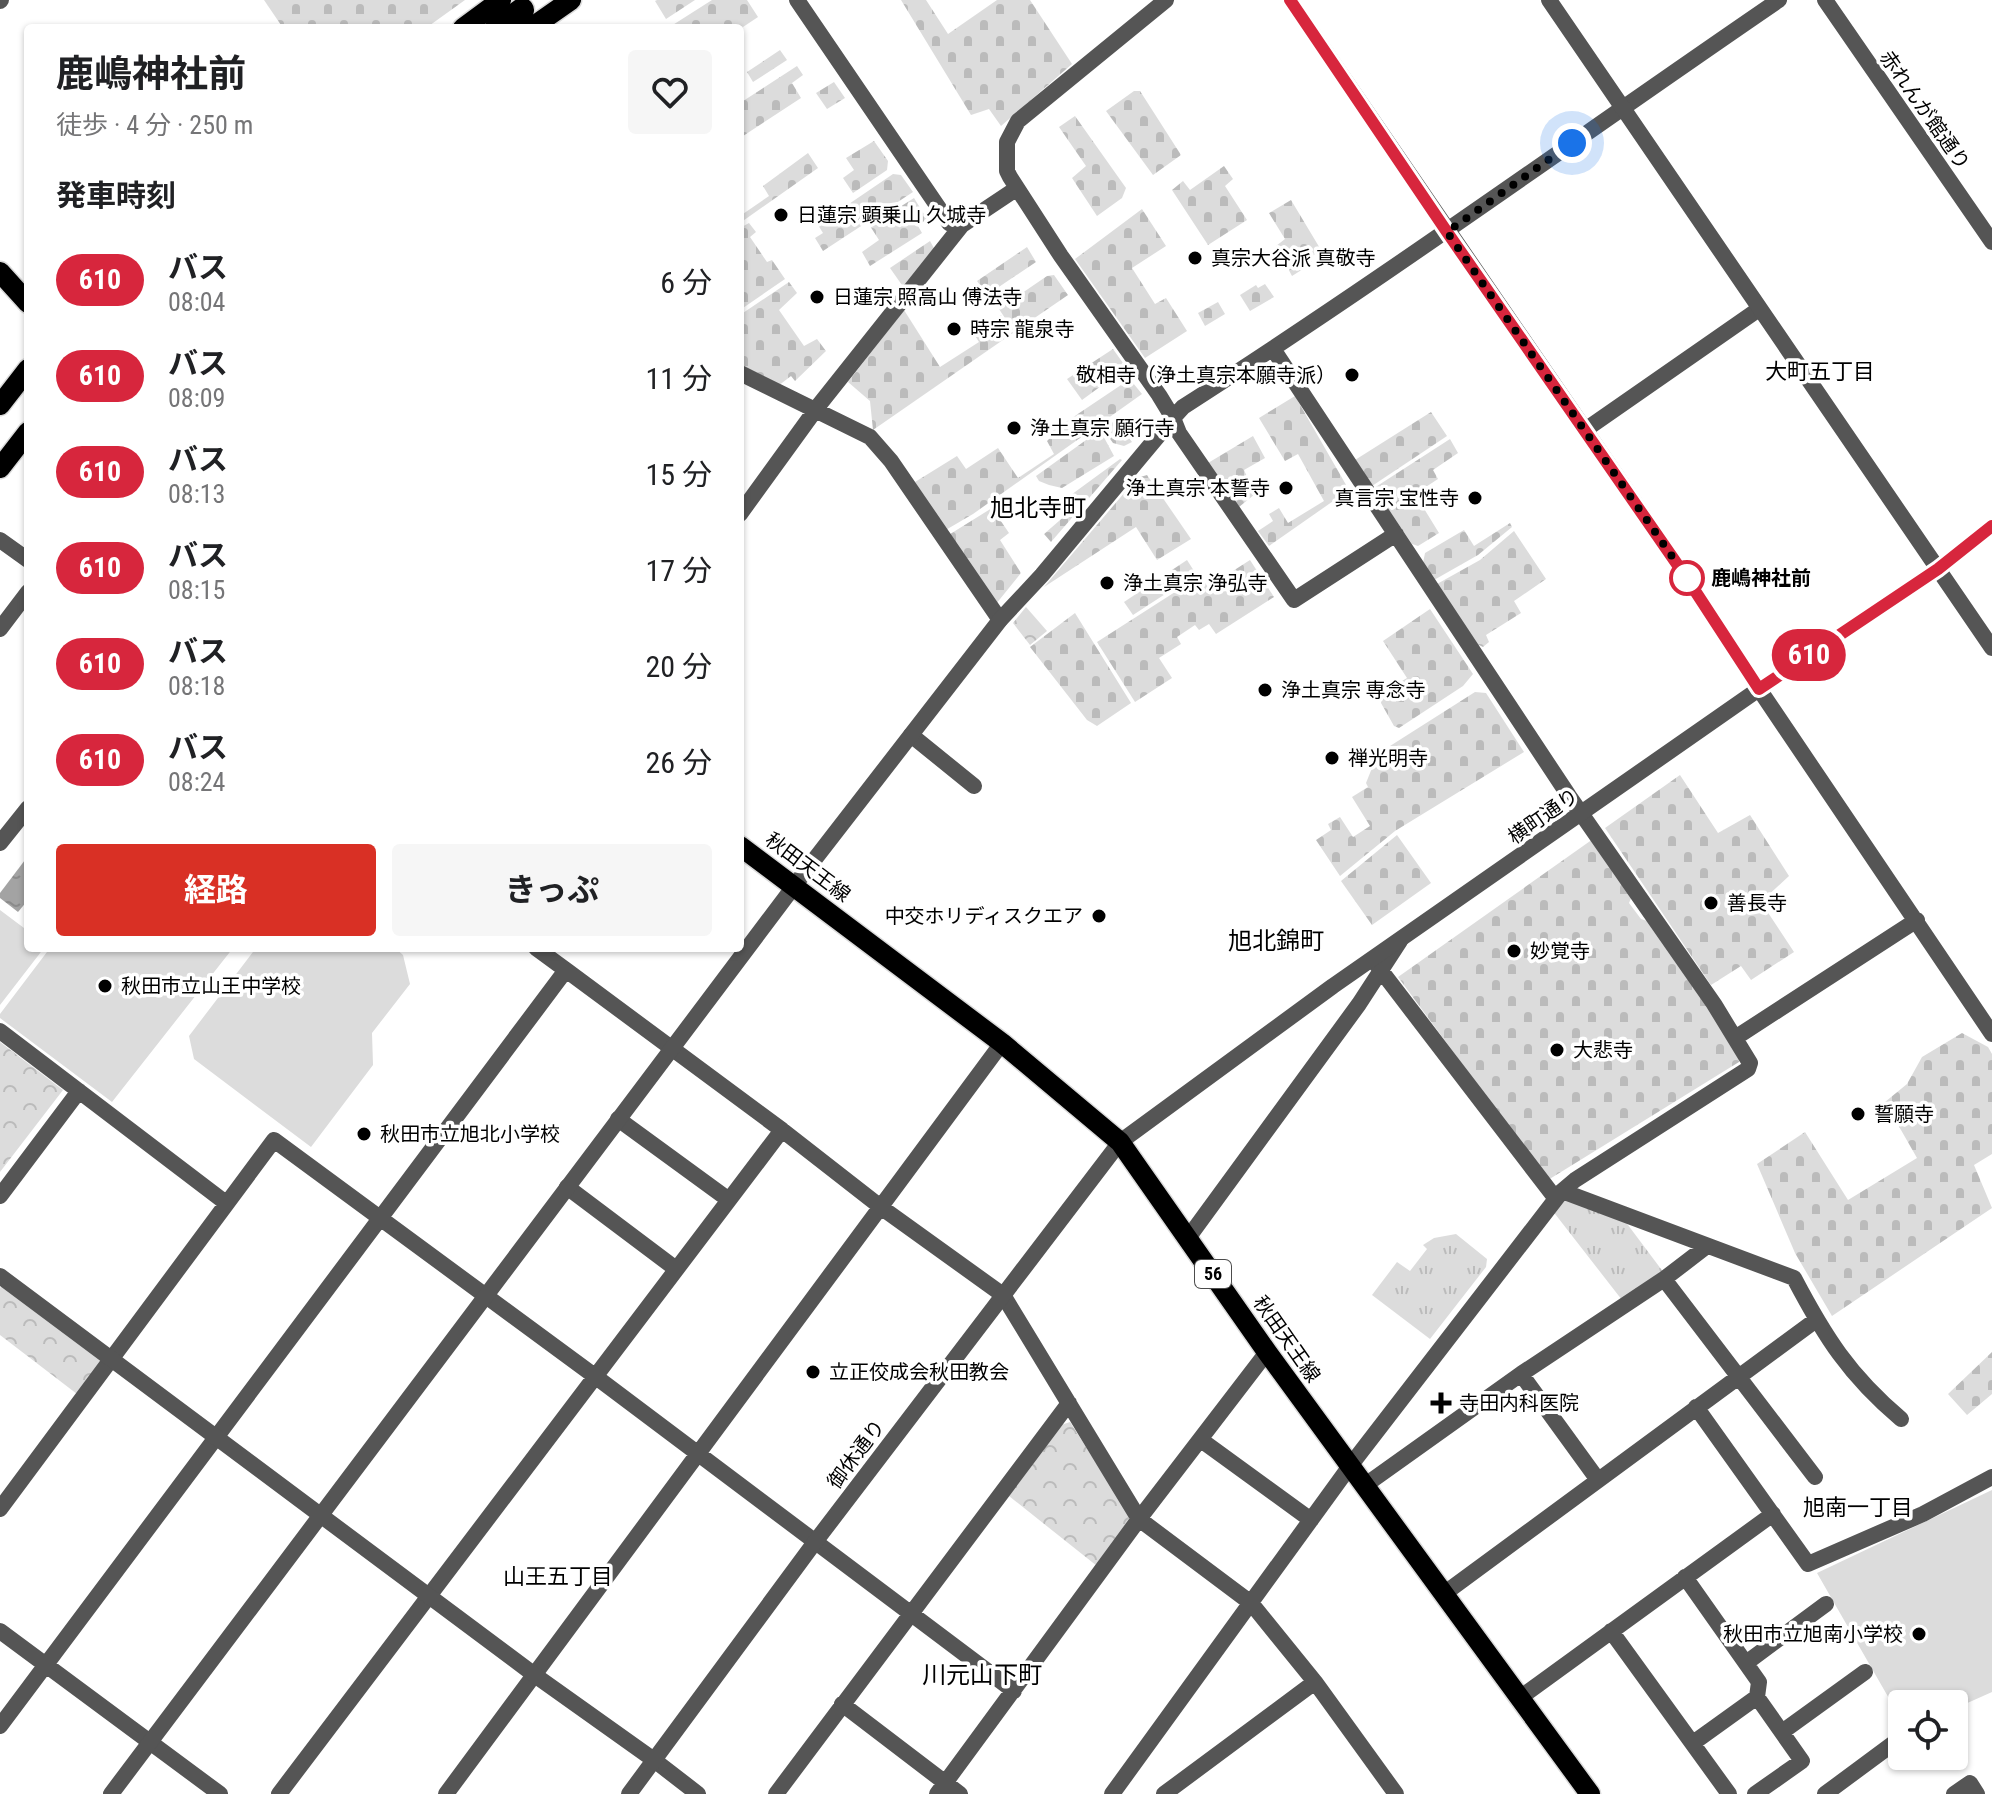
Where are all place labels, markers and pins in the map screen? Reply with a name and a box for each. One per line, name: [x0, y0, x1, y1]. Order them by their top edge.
place label: 日蓮宗 顕乗山 久城寺: [797, 203, 986, 227]
marker: 日蓮宗 顕乗山 久城寺: [772, 206, 790, 224]
place label: 真宗大谷派 真敬寺: [1211, 246, 1376, 270]
marker: 真宗大谷派 真敬寺: [1186, 249, 1204, 267]
place label: 日蓮宗 照高山 傅法寺: [833, 285, 1022, 309]
marker: 日蓮宗 照高山 傅法寺: [808, 288, 826, 306]
place label: 時宗 龍泉寺: [970, 317, 1075, 341]
marker: 時宗 龍泉寺: [945, 320, 963, 338]
place label: 敬相寺（浄土真宗本願寺派）: [1076, 363, 1336, 387]
marker: 敬相寺（浄土真宗本願寺派）: [1343, 366, 1361, 384]
place label: 浄土真宗 願行寺: [1030, 416, 1175, 440]
marker: 浄土真宗 願行寺: [1005, 419, 1023, 437]
place label: 浄土真宗 本誓寺: [1125, 476, 1270, 500]
marker: 浄土真宗 本誓寺: [1277, 479, 1295, 497]
place label: 真言宗 宝性寺: [1334, 486, 1459, 510]
marker: 真言宗 宝性寺: [1466, 489, 1484, 507]
marker: 鹿嶋神社前: [1670, 561, 1704, 595]
place label: 鹿嶋神社前: [1711, 566, 1811, 590]
place label: 浄土真宗 浄弘寺: [1123, 571, 1268, 595]
marker: 浄土真宗 浄弘寺: [1098, 574, 1116, 592]
place label: 浄土真宗 専念寺: [1281, 678, 1426, 702]
marker: 浄土真宗 専念寺: [1256, 681, 1274, 699]
place label: 禅光明寺: [1348, 746, 1428, 770]
marker: 禅光明寺: [1323, 749, 1341, 767]
place label: 善長寺: [1727, 891, 1787, 915]
marker: 善長寺: [1702, 894, 1720, 912]
place label: 中交ホリディスクエア: [884, 904, 1083, 928]
marker: 中交ホリディスクエア: [1090, 907, 1108, 925]
place label: 妙覚寺: [1530, 939, 1590, 963]
marker: 妙覚寺: [1505, 942, 1523, 960]
place label: 秋田市立山王中学校: [121, 974, 301, 998]
marker: 秋田市立山王中学校: [96, 977, 114, 995]
place label: 大悲寺: [1573, 1038, 1633, 1062]
marker: 大悲寺: [1548, 1041, 1566, 1059]
place label: 誓願寺: [1874, 1102, 1934, 1126]
marker: 誓願寺: [1849, 1105, 1867, 1123]
place label: 秋田市立旭北小学校: [380, 1122, 560, 1146]
marker: 秋田市立旭北小学校: [355, 1125, 373, 1143]
place label: 立正佼成会秋田教会: [829, 1360, 1009, 1384]
marker: 立正佼成会秋田教会: [804, 1363, 822, 1381]
place label: 寺田内科医院: [1459, 1391, 1579, 1415]
marker: 寺田内科医院: [1430, 1392, 1452, 1414]
place label: 秋田市立旭南小学校: [1723, 1622, 1903, 1646]
marker: 秋田市立旭南小学校: [1910, 1625, 1928, 1643]

